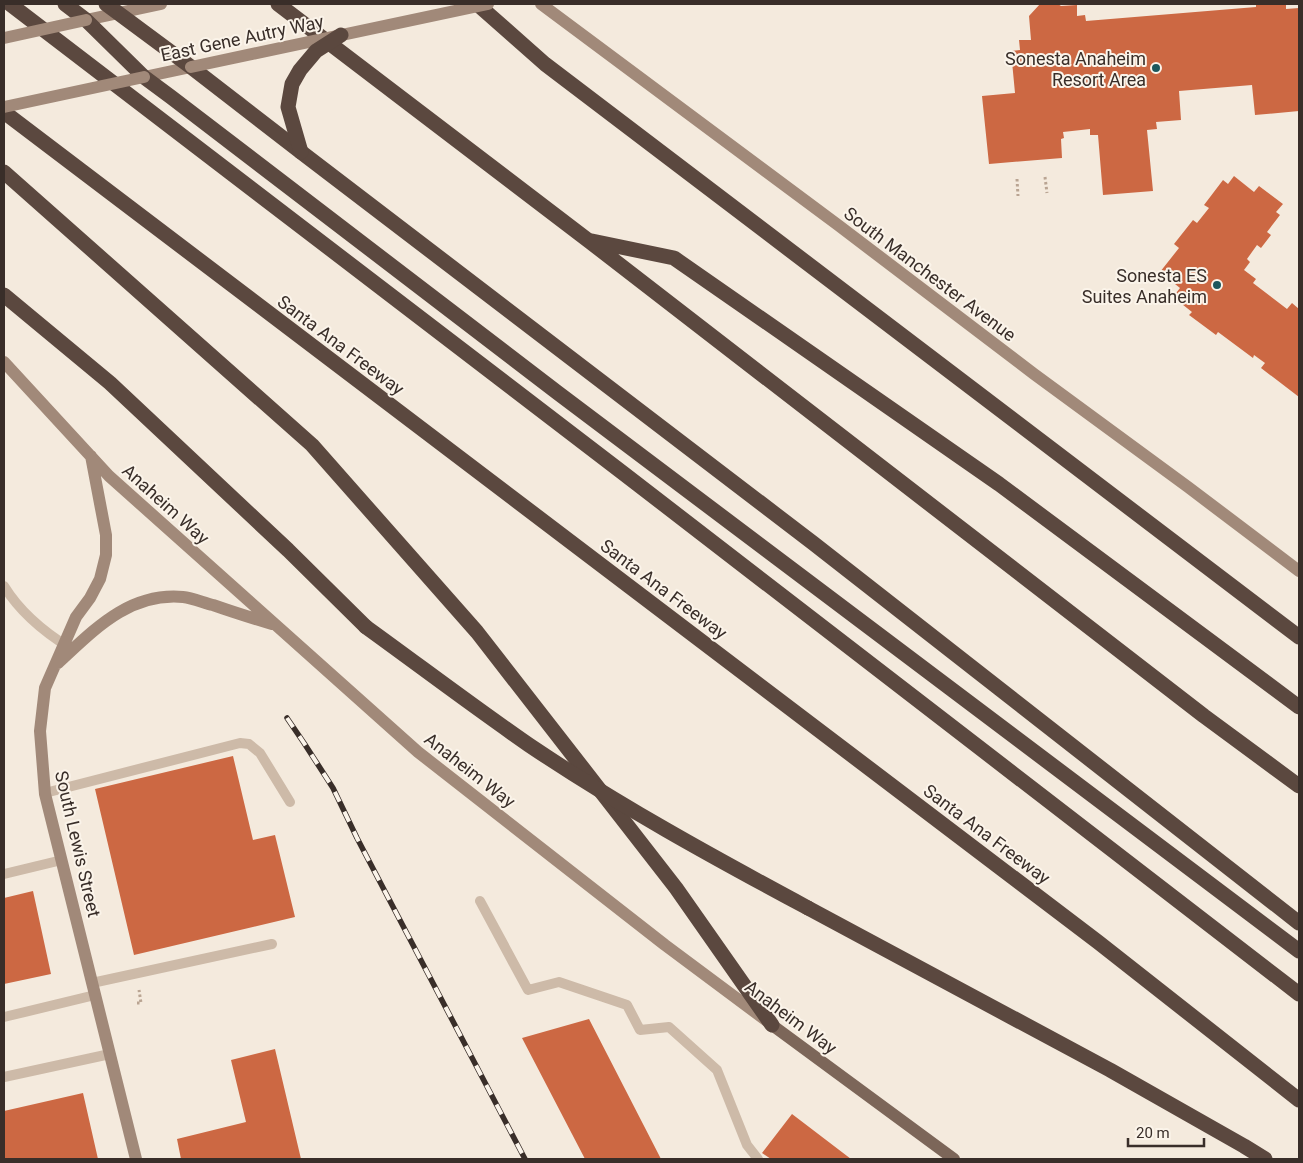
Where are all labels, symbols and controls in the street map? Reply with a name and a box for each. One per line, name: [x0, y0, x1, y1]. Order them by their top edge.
street label: East Gene Autry Way: [159, 10, 326, 66]
place label: Sonesta Anaheim Resort Area: [1005, 48, 1146, 90]
marker: Sonesta Anaheim Resort Area: [1150, 62, 1162, 74]
street label: South Manchester Avenue: [840, 203, 1020, 345]
place label: Sonesta ES Suites Anaheim: [1082, 265, 1207, 307]
marker: Sonesta ES Suites Anaheim: [1211, 279, 1223, 291]
street label: Santa Ana Freeway: [274, 291, 409, 400]
street label: Anaheim Way: [118, 460, 214, 549]
street label: Santa Ana Freeway: [597, 535, 732, 644]
street label: Anaheim Way: [420, 728, 520, 812]
street label: South Lewis Street: [51, 769, 105, 919]
street label: Santa Ana Freeway: [920, 780, 1055, 889]
street label: Anaheim Way: [741, 976, 841, 1059]
scale bar: [1128, 1116, 1204, 1148]
text: 20 m: [1136, 1124, 1170, 1142]

